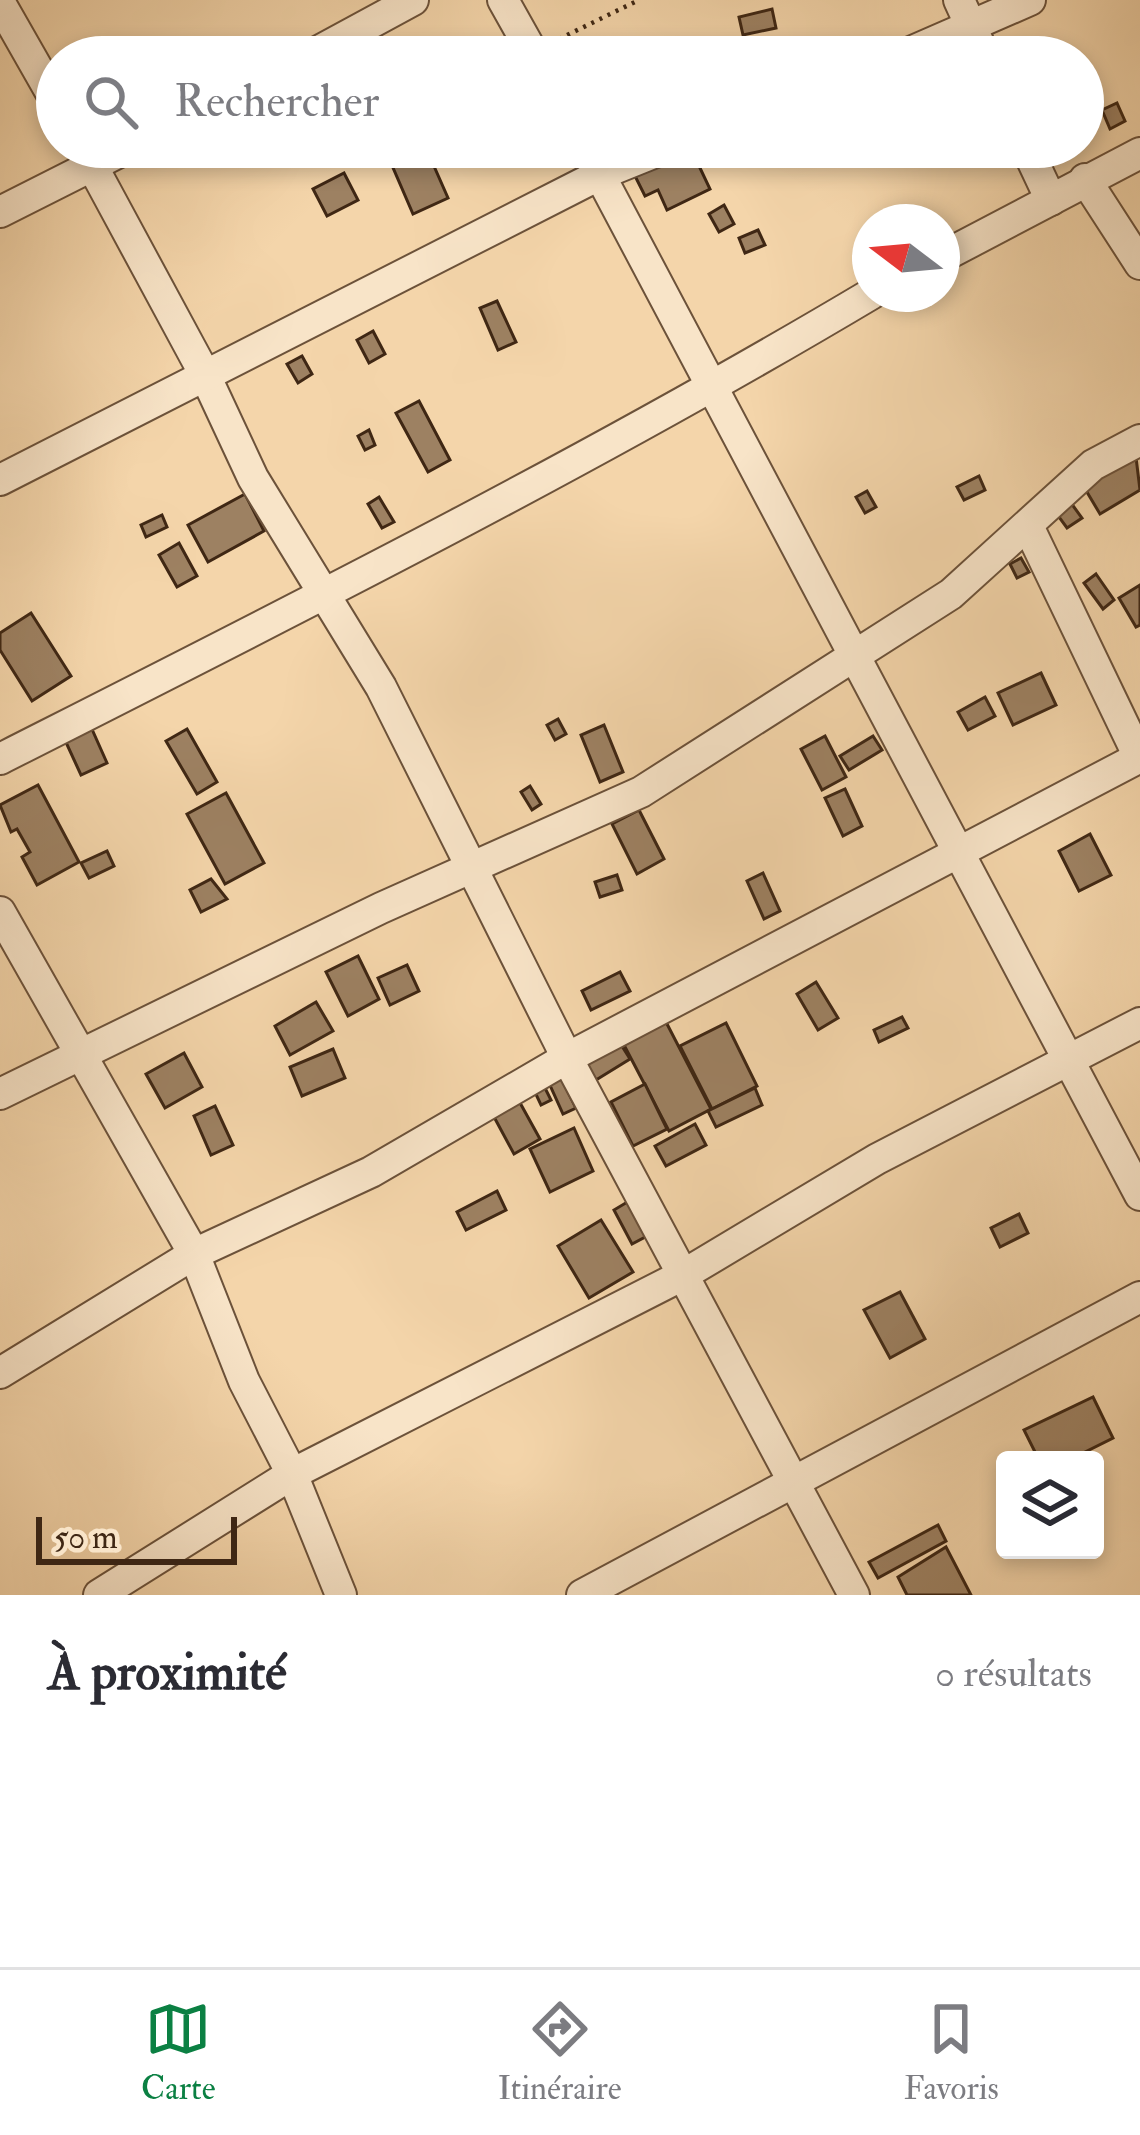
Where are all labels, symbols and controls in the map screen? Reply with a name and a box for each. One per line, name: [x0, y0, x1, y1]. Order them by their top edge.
search box: [36, 36, 1104, 168]
icon: search: [78, 69, 144, 135]
text: Rechercher: [174, 74, 379, 130]
north arrow: [852, 204, 960, 312]
map controls: [996, 1451, 1104, 1559]
button: layers: [996, 1451, 1104, 1559]
scale bar: [36, 1511, 237, 1564]
text: 50 m: [54, 1517, 118, 1558]
text: À proximité: [48, 1641, 287, 1705]
text: 0 résultats: [935, 1649, 1092, 1698]
tab: Carte: [141, 1996, 216, 2109]
tab: Itinéraire: [498, 1996, 622, 2109]
tab: Favoris: [904, 1996, 999, 2109]

